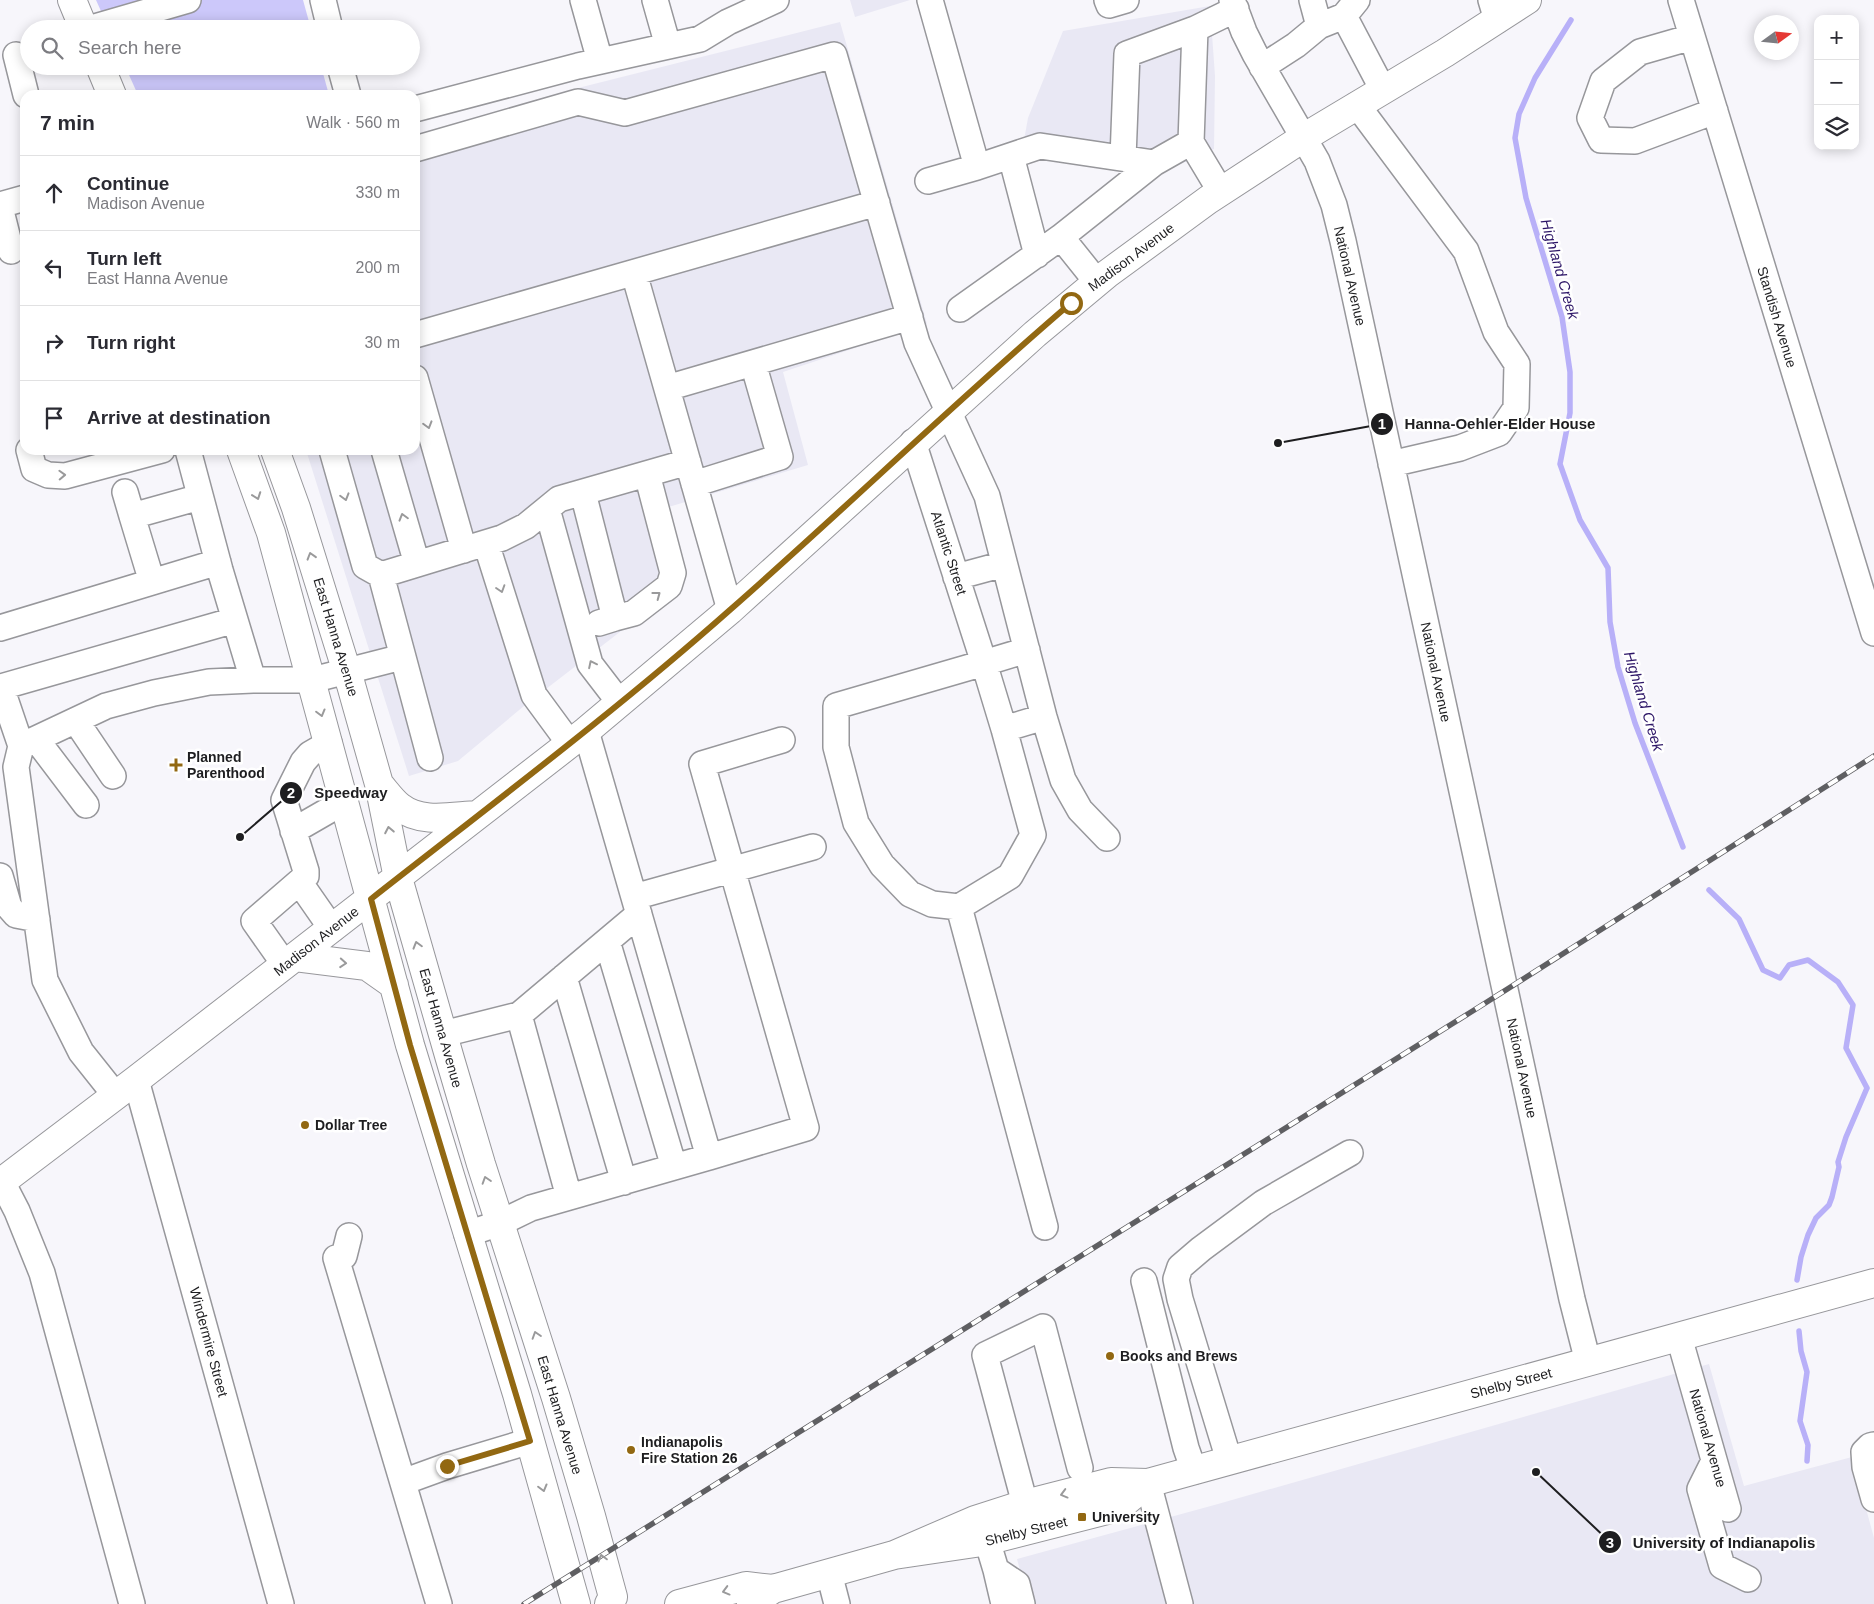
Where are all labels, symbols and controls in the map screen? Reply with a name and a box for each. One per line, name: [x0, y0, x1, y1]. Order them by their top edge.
north arrow: [1754, 15, 1799, 60]
map controls: [1814, 15, 1859, 150]
button: +: [1814, 15, 1859, 60]
search box: [20, 20, 420, 75]
icon: search: [38, 34, 66, 62]
text: Search here: [78, 37, 182, 58]
button: −: [1814, 60, 1859, 105]
button: layers: [1814, 105, 1859, 150]
text: 7 min: [40, 111, 95, 134]
text: Walk · 560 m: [306, 114, 400, 131]
text: Continue: [87, 173, 169, 194]
icon: ahead: [40, 179, 68, 207]
text: 330 m: [356, 184, 400, 201]
text: Madison Avenue: [87, 195, 205, 212]
water label: Highland Creek: [1538, 217, 1583, 322]
street label: Madison Avenue: [1085, 219, 1177, 294]
street label: National Avenue: [1331, 225, 1369, 328]
text: Turn left: [87, 248, 162, 269]
icon: left: [40, 254, 68, 282]
text: 200 m: [356, 259, 400, 276]
street label: Standish Avenue: [1754, 265, 1800, 370]
text: East Hanna Avenue: [87, 270, 228, 287]
route start: [1060, 292, 1083, 315]
icon: right: [40, 329, 68, 357]
text: Turn right: [87, 332, 175, 353]
text: 30 m: [364, 334, 400, 351]
icon: arrive: [40, 404, 68, 432]
text: Arrive at destination: [87, 407, 271, 428]
callout: Hanna-Oehler-Elder House: [1369, 409, 1605, 439]
text: 1: [1378, 415, 1386, 432]
text: Hanna-Oehler-Elder House: [1405, 415, 1595, 432]
one-way arrow: [423, 421, 433, 429]
one-way arrow: [58, 470, 66, 480]
one-way arrow: [252, 491, 262, 499]
one-way arrow: [340, 492, 350, 500]
street label: Atlantic Street: [928, 509, 970, 597]
one-way arrow: [399, 514, 409, 522]
one-way arrow: [306, 552, 316, 560]
street label: East Hanna Avenue: [310, 576, 362, 699]
one-way arrow: [495, 585, 505, 593]
one-way arrow: [651, 592, 660, 600]
street label: National Avenue: [1418, 621, 1454, 724]
water label: Highland Creek: [1621, 649, 1668, 754]
one-way arrow: [588, 660, 598, 669]
one-way arrow: [315, 709, 325, 717]
place label: Planned Parenthood: [187, 749, 265, 781]
marker: Planned Parenthood: [169, 758, 183, 772]
callout: Speedway: [279, 778, 397, 808]
text: 2: [287, 784, 295, 801]
text: Speedway: [314, 784, 388, 801]
one-way arrow: [384, 825, 395, 834]
street label: Madison Avenue: [270, 903, 362, 979]
one-way arrow: [413, 942, 423, 950]
one-way arrow: [340, 957, 348, 968]
street label: East Hanna Avenue: [416, 966, 466, 1090]
street label: National Avenue: [1504, 1017, 1540, 1120]
place label: Dollar Tree: [315, 1117, 388, 1133]
marker: Dollar Tree: [299, 1119, 311, 1131]
one-way arrow: [482, 1176, 492, 1185]
street label: Windermire Street: [187, 1285, 231, 1399]
one-way arrow: [531, 1331, 541, 1339]
place label: Books and Brews: [1120, 1348, 1238, 1364]
marker: Books and Brews: [1104, 1350, 1116, 1362]
street label: East Hanna Avenue: [534, 1354, 586, 1477]
street label: Shelby Street: [1468, 1364, 1554, 1402]
street label: National Avenue: [1686, 1387, 1730, 1489]
place label: Indianapolis Fire Station 26: [641, 1434, 738, 1466]
marker: Indianapolis Fire Station 26: [625, 1444, 637, 1456]
route end: [436, 1455, 459, 1478]
one-way arrow: [537, 1483, 548, 1492]
one-way arrow: [1060, 1488, 1069, 1499]
place label: University: [1092, 1509, 1160, 1525]
marker: University: [1076, 1511, 1088, 1523]
street label: Shelby Street: [983, 1513, 1069, 1549]
callout: University of Indianapolis: [1598, 1527, 1825, 1557]
text: 3: [1606, 1534, 1614, 1551]
text: University of Indianapolis: [1633, 1534, 1815, 1551]
one-way arrow: [597, 1553, 608, 1562]
one-way arrow: [722, 1586, 731, 1596]

